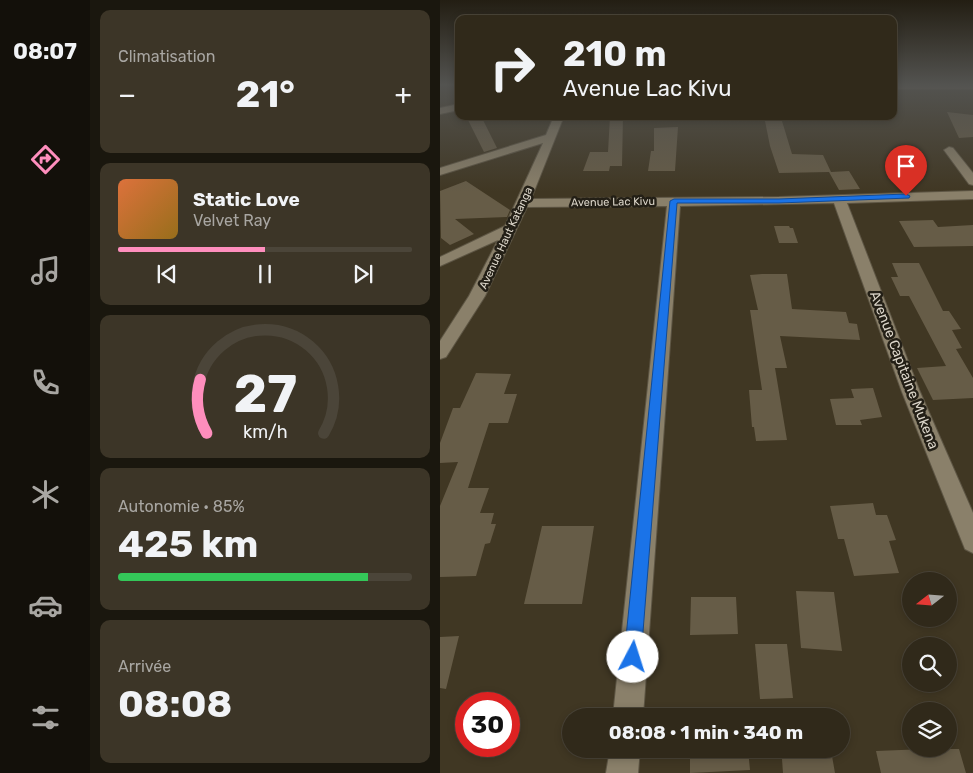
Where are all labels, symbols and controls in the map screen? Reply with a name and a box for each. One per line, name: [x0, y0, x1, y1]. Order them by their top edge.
text: 210 m: [563, 33, 666, 75]
icon: right: [480, 35, 545, 100]
text: 08:07: [13, 38, 77, 65]
text: Climatisation: [118, 47, 215, 66]
text: 21°: [236, 71, 295, 117]
text: Avenue Lac Kivu: [563, 75, 732, 102]
text: −: [118, 78, 136, 111]
text: +: [395, 78, 412, 111]
icon: directions: [28, 142, 63, 177]
pin: [885, 145, 927, 196]
icon: arrive: [892, 152, 920, 180]
street label: Avenue Haut Katanga: [477, 185, 535, 291]
text: Static Love: [193, 188, 300, 211]
street label: Avenue Lac Kivu: [571, 195, 655, 209]
text: Velvet Ray: [193, 211, 271, 230]
icon: music: [28, 253, 63, 288]
icon: previous: [153, 260, 181, 288]
icon: pause: [251, 260, 279, 288]
icon: next: [349, 260, 377, 288]
street label: Avenue Capitaine Mukena: [866, 288, 942, 452]
text: 27: [233, 363, 297, 425]
icon: phone: [28, 365, 63, 400]
text: km/h: [243, 421, 287, 442]
icon: climate: [28, 477, 63, 512]
text: Autonomie · 85%: [118, 497, 245, 516]
text: 425 km: [118, 521, 258, 567]
north arrow: [902, 572, 958, 628]
map controls: [902, 572, 957, 757]
icon: car: [28, 588, 63, 623]
position arrow: [606, 630, 658, 682]
button: search: [902, 637, 957, 692]
text: Arrivée: [118, 657, 171, 676]
text: 08:08: [118, 681, 232, 727]
speed limit sign: 30: [455, 692, 520, 757]
icon: filters: [28, 700, 63, 735]
button: layers: [902, 702, 957, 757]
text: 08:08 · 1 min · 340 m: [609, 721, 803, 744]

